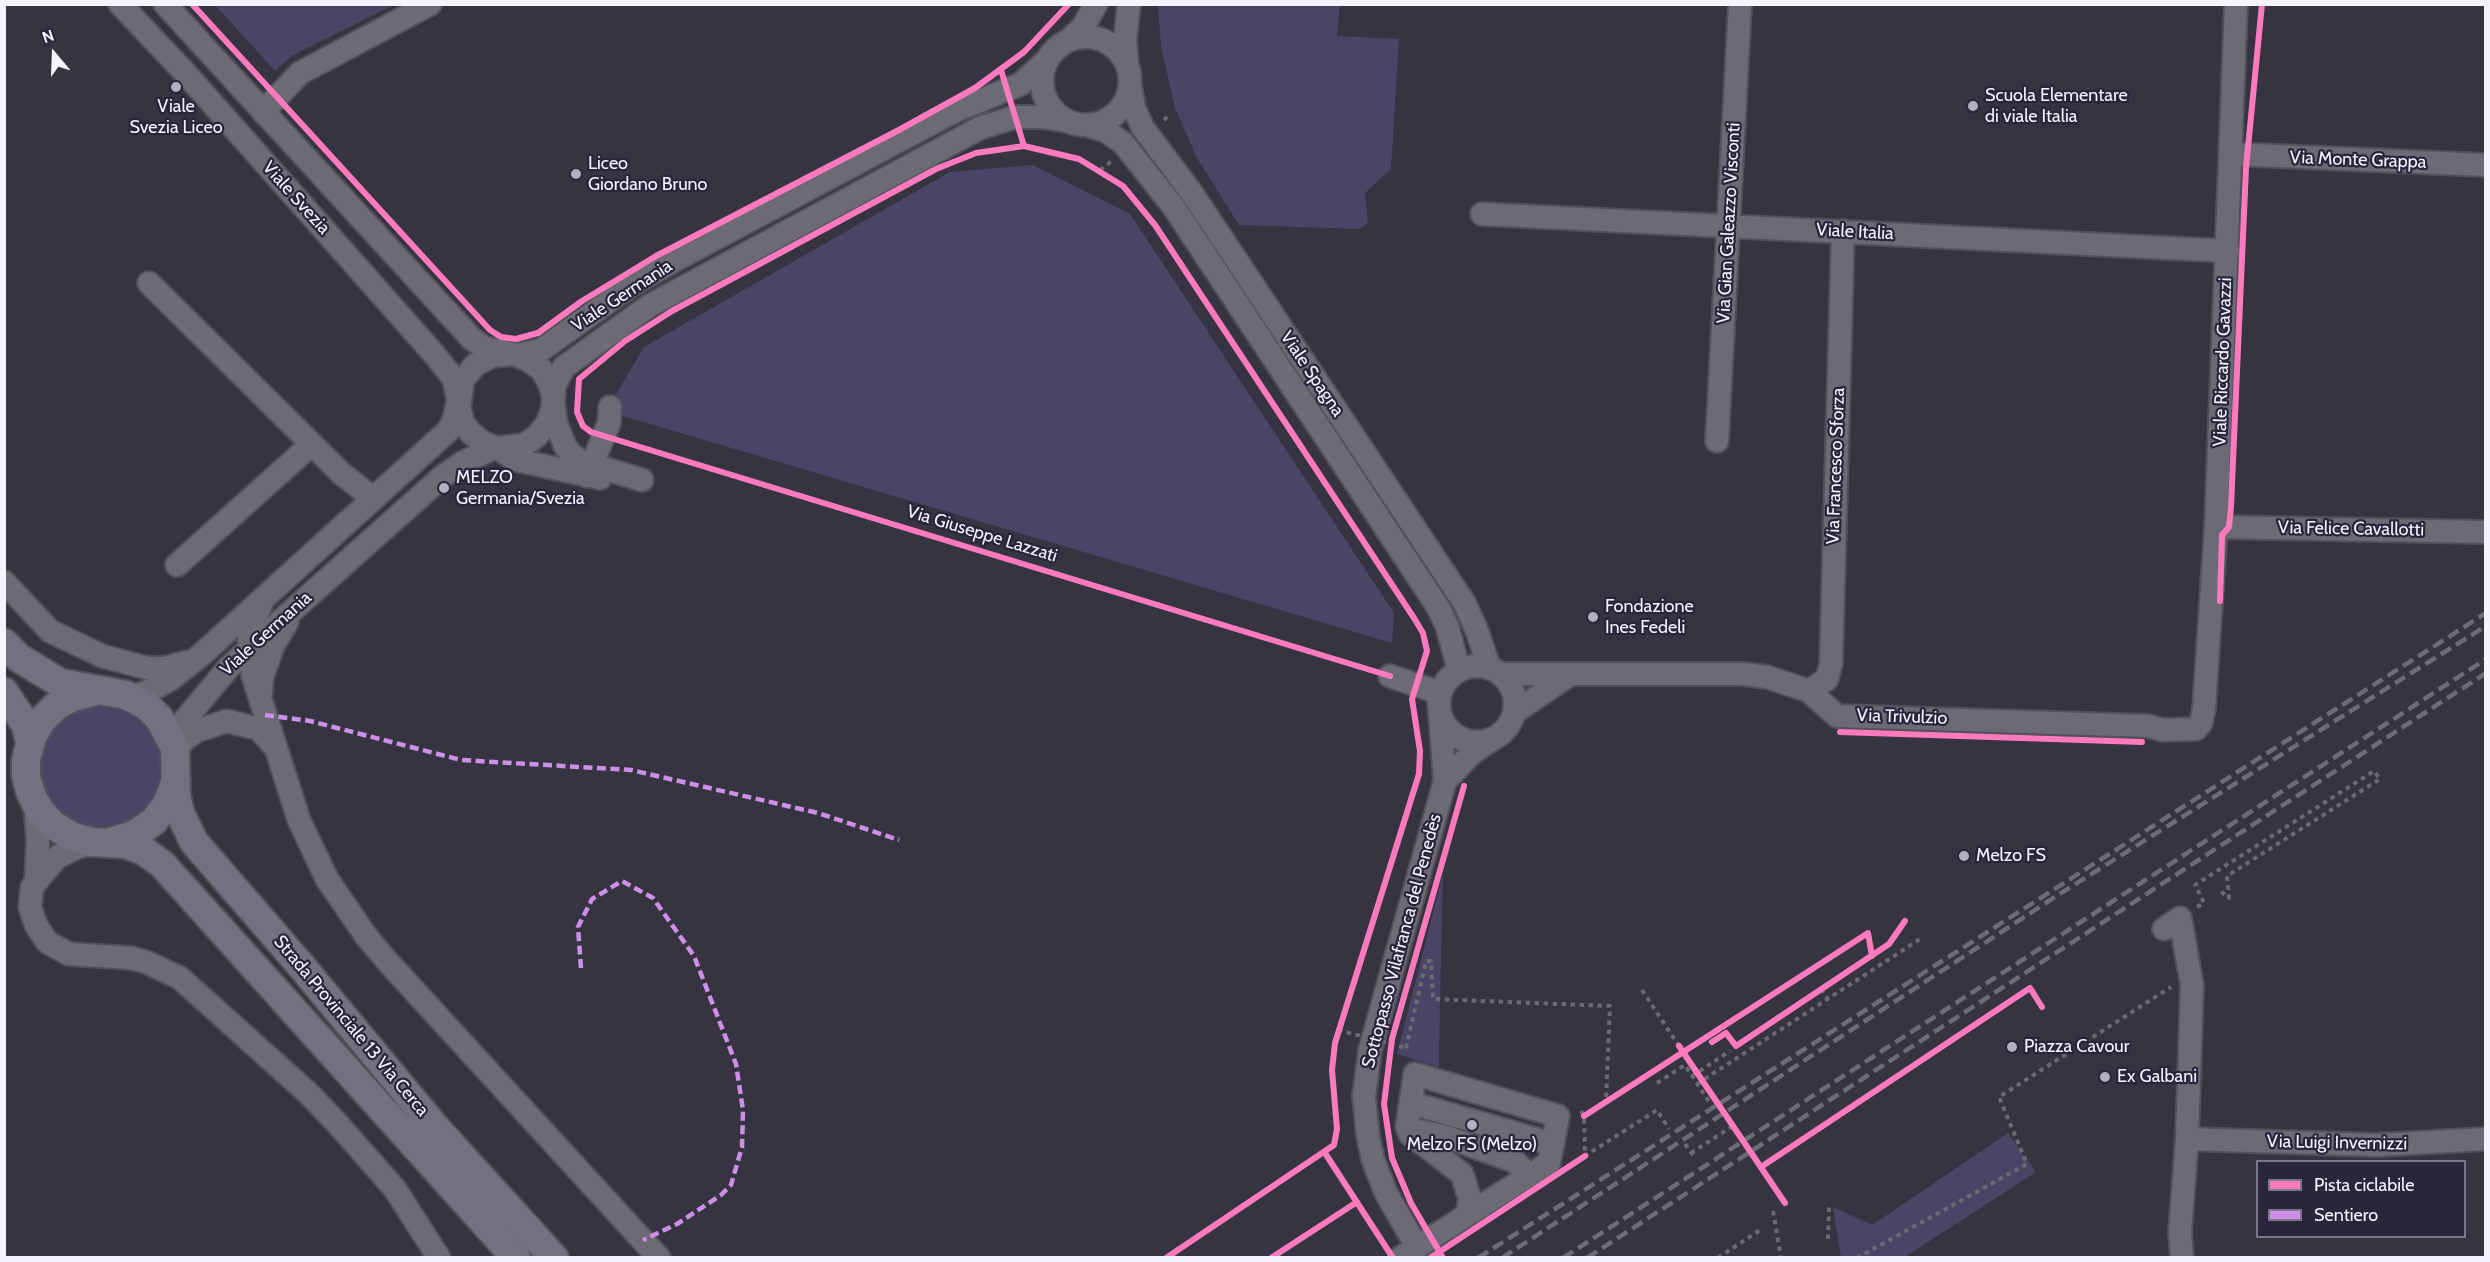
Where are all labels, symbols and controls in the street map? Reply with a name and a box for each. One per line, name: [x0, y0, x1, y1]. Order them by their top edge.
north arrow: [24, 24, 84, 84]
text: N: [40, 26, 56, 47]
marker: Viale Svezia Liceo: [169, 80, 183, 94]
place label: Scuola Elementare di viale Italia: [1985, 85, 2128, 128]
place label: Viale Svezia Liceo: [129, 96, 223, 138]
marker: Scuola Elementare di viale Italia: [1966, 99, 1980, 113]
street label: Via Gian Galeazzo Visconti: [1713, 122, 1745, 324]
street label: Via Monte Grappa: [2289, 147, 2427, 173]
place label: Liceo Giordano Bruno: [588, 153, 708, 195]
street label: Viale Svezia: [258, 157, 334, 239]
marker: Liceo Giordano Bruno: [569, 167, 583, 181]
street label: Viale Italia: [1816, 219, 1894, 245]
street label: Viale Germania: [568, 255, 676, 337]
street label: Viale Riccardo Gavazzi: [2209, 277, 2237, 447]
street label: Viale Spagna: [1276, 327, 1348, 421]
street label: Via Francesco Sforza: [1822, 387, 1850, 545]
place label: MELZO Germania/Svezia: [456, 467, 585, 510]
marker: MELZO Germania/Svezia: [437, 481, 451, 495]
street label: Via Giuseppe Lazzati: [904, 501, 1060, 567]
street label: Via Felice Cavallotti: [2278, 517, 2424, 541]
street label: Viale Germania: [216, 587, 316, 681]
place label: Fondazione Ines Fedeli: [1605, 596, 1694, 638]
marker: Fondazione Ines Fedeli: [1586, 610, 1600, 624]
street label: Via Trivulzio: [1856, 705, 1948, 729]
street label: Sottopasso Vilafranca del Penedès: [1358, 812, 1446, 1070]
place label: Melzo FS: [1976, 845, 2046, 867]
marker: Melzo FS: [1957, 849, 1971, 863]
street label: Strada Provinciale 13 Via Cerca: [269, 931, 433, 1121]
place label: Piazza Cavour: [2024, 1036, 2129, 1058]
marker: Piazza Cavour: [2005, 1040, 2019, 1054]
place label: Ex Galbani: [2117, 1066, 2197, 1088]
marker: Ex Galbani: [2098, 1070, 2112, 1084]
marker: Melzo FS (Melzo): [1465, 1118, 1479, 1132]
street label: Via Luigi Invernizzi: [2267, 1131, 2407, 1155]
place label: Melzo FS (Melzo): [1407, 1134, 1537, 1156]
legend: [2256, 1160, 2466, 1238]
text: Pista ciclabile: [2314, 1174, 2414, 1196]
text: Sentiero: [2314, 1204, 2378, 1226]

